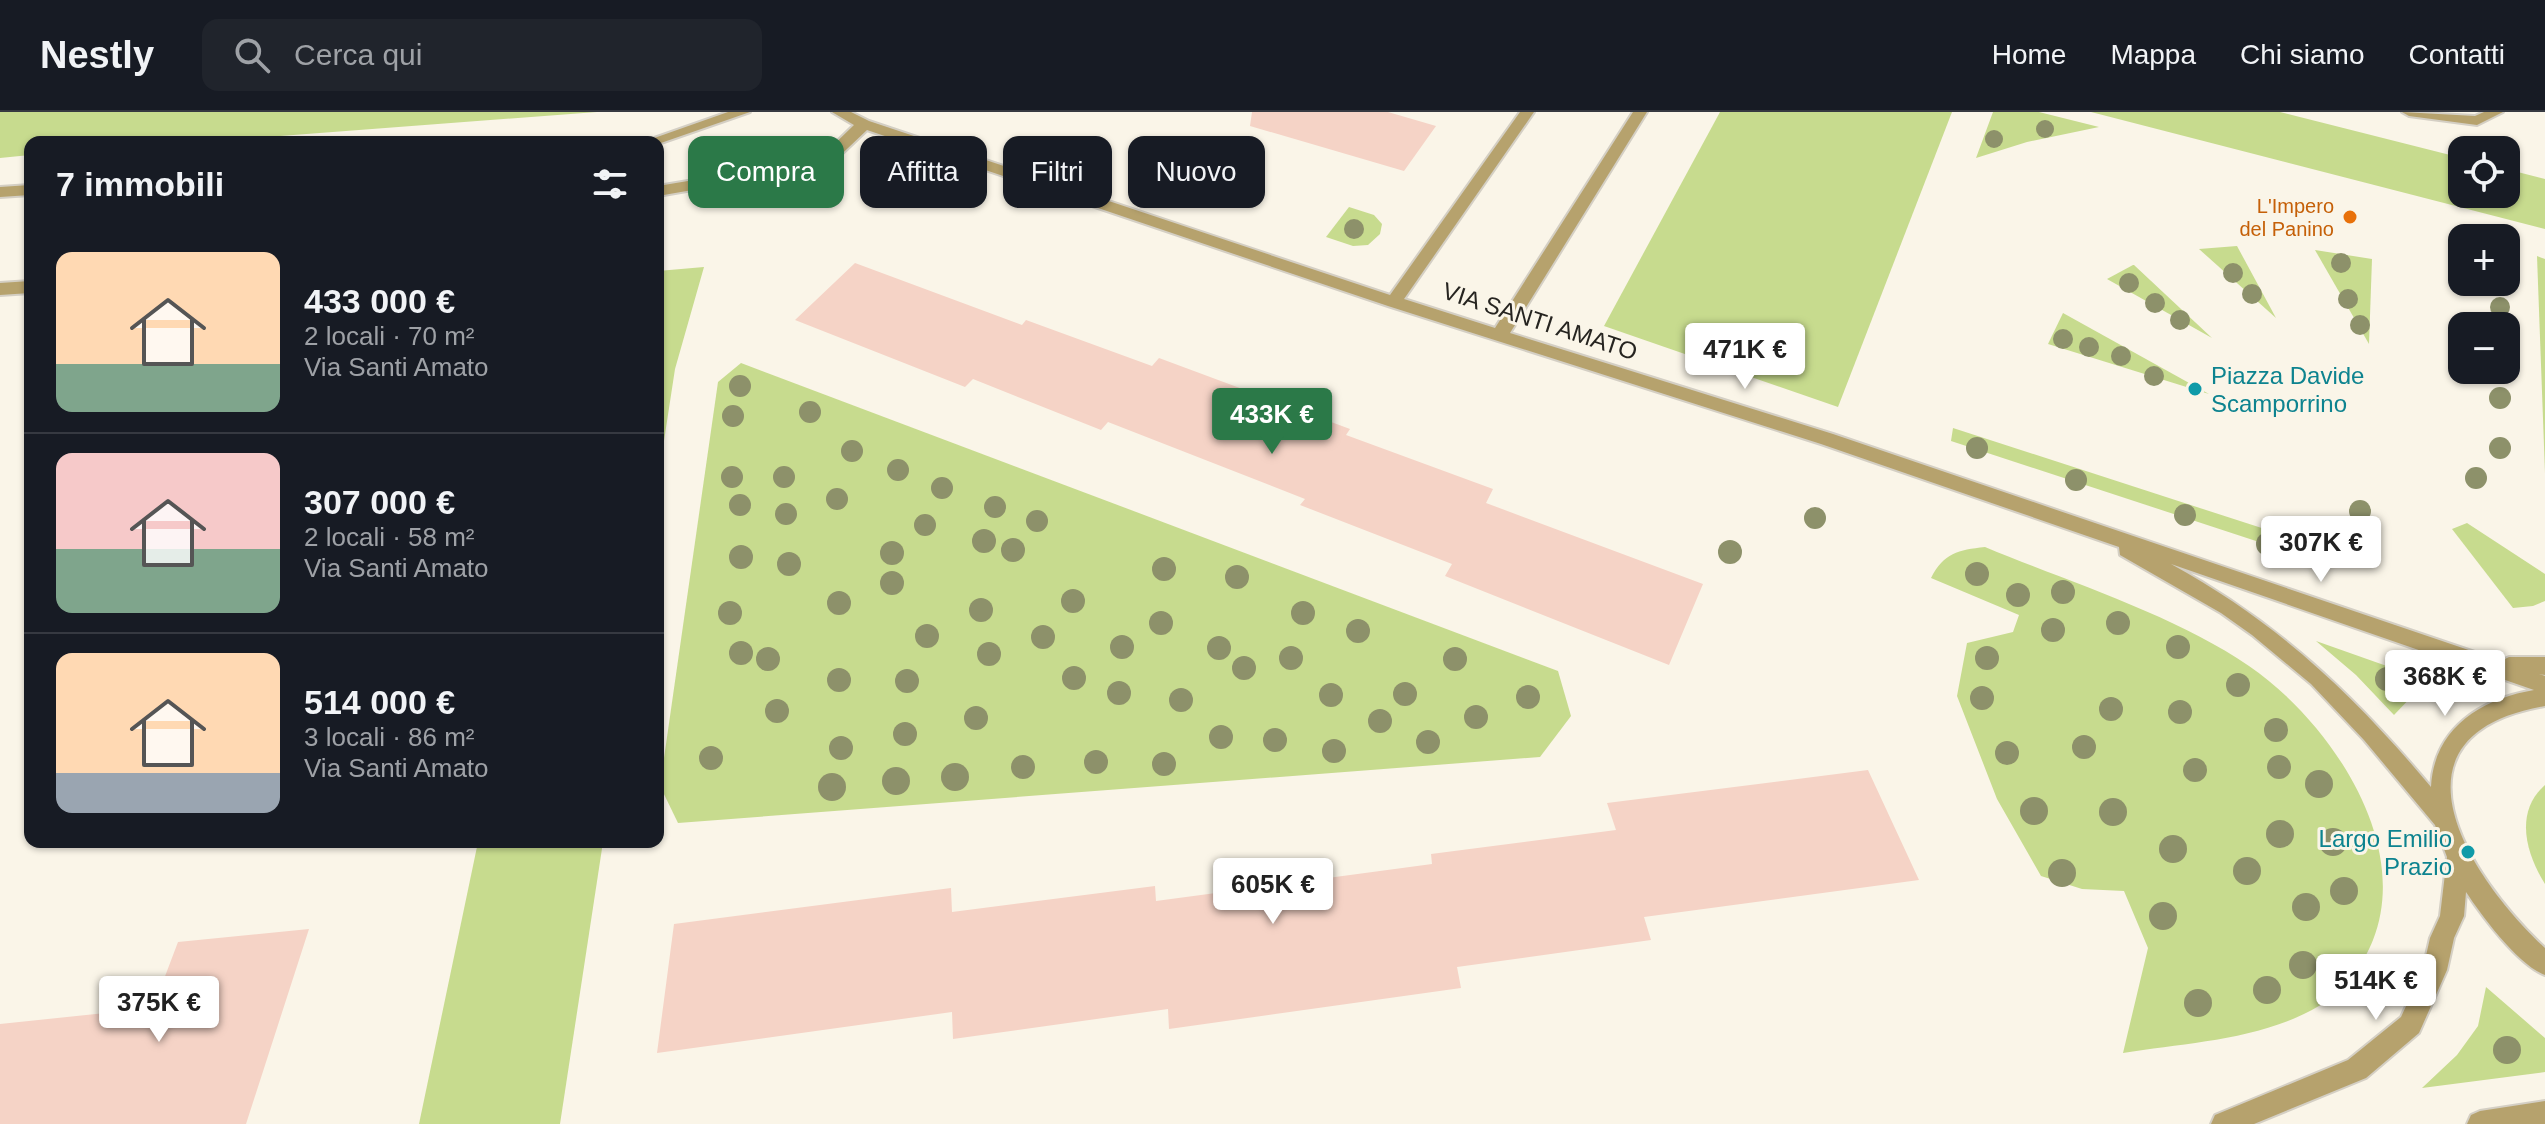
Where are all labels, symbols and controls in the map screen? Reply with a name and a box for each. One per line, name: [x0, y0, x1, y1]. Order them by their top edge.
search box: [202, 19, 762, 91]
icon: search: [230, 33, 274, 77]
text: Nestly: [40, 34, 154, 76]
text: Cerca qui: [294, 38, 422, 71]
text: Home: [1992, 39, 2066, 70]
text: Mappa: [2110, 39, 2196, 70]
text: Chi siamo: [2240, 39, 2365, 70]
text: Contatti: [2409, 39, 2505, 70]
chip: Compra: [688, 136, 844, 208]
chip: Affitta: [860, 136, 987, 208]
chip: Filtri: [1003, 136, 1112, 208]
chip: Nuovo: [1128, 136, 1265, 208]
map controls: [2448, 136, 2520, 384]
button: locate: [2448, 136, 2520, 208]
icon: filters: [588, 162, 632, 206]
text: 7 immobili: [56, 165, 224, 203]
place label: L'Impero del Panino: [2239, 195, 2334, 240]
marker: L'Impero del Panino: [2341, 208, 2359, 226]
button: +: [2448, 224, 2520, 296]
street label: VIA SANTI AMATO: [1439, 277, 1641, 365]
text: 433 000 €: [304, 282, 455, 320]
icon: home: [120, 284, 216, 380]
button: −: [2448, 312, 2520, 384]
text: 2 locali · 70 m²: [304, 321, 475, 351]
pin: 471K €: [1680, 323, 1810, 391]
text: 471K €: [1703, 334, 1787, 364]
text: Via Santi Amato: [304, 352, 489, 382]
place label: Piazza Davide Scamporrino: [2211, 362, 2364, 417]
marker: Piazza Davide Scamporrino: [2186, 380, 2204, 398]
pin: 433K €: [1207, 388, 1337, 456]
text: 433K €: [1230, 399, 1314, 429]
text: 307 000 €: [304, 483, 455, 521]
icon: home: [120, 485, 216, 581]
pin: 307K €: [2256, 516, 2386, 584]
text: 2 locali · 58 m²: [304, 522, 475, 552]
text: 307K €: [2279, 527, 2363, 557]
text: Via Santi Amato: [304, 553, 489, 583]
pin: 368K €: [2380, 650, 2510, 718]
text: 368K €: [2403, 661, 2487, 691]
text: 514 000 €: [304, 683, 455, 721]
icon: home: [120, 685, 216, 781]
text: 3 locali · 86 m²: [304, 722, 475, 752]
text: Via Santi Amato: [304, 753, 489, 783]
place label: Largo Emilio Prazio: [2319, 825, 2452, 880]
marker: Largo Emilio Prazio: [2459, 843, 2477, 861]
pin: 605K €: [1208, 858, 1338, 926]
text: 605K €: [1231, 869, 1315, 899]
pin: 514K €: [2311, 954, 2441, 1022]
text: 514K €: [2334, 965, 2418, 995]
pin: 375K €: [94, 976, 224, 1044]
text: 375K €: [117, 987, 201, 1017]

